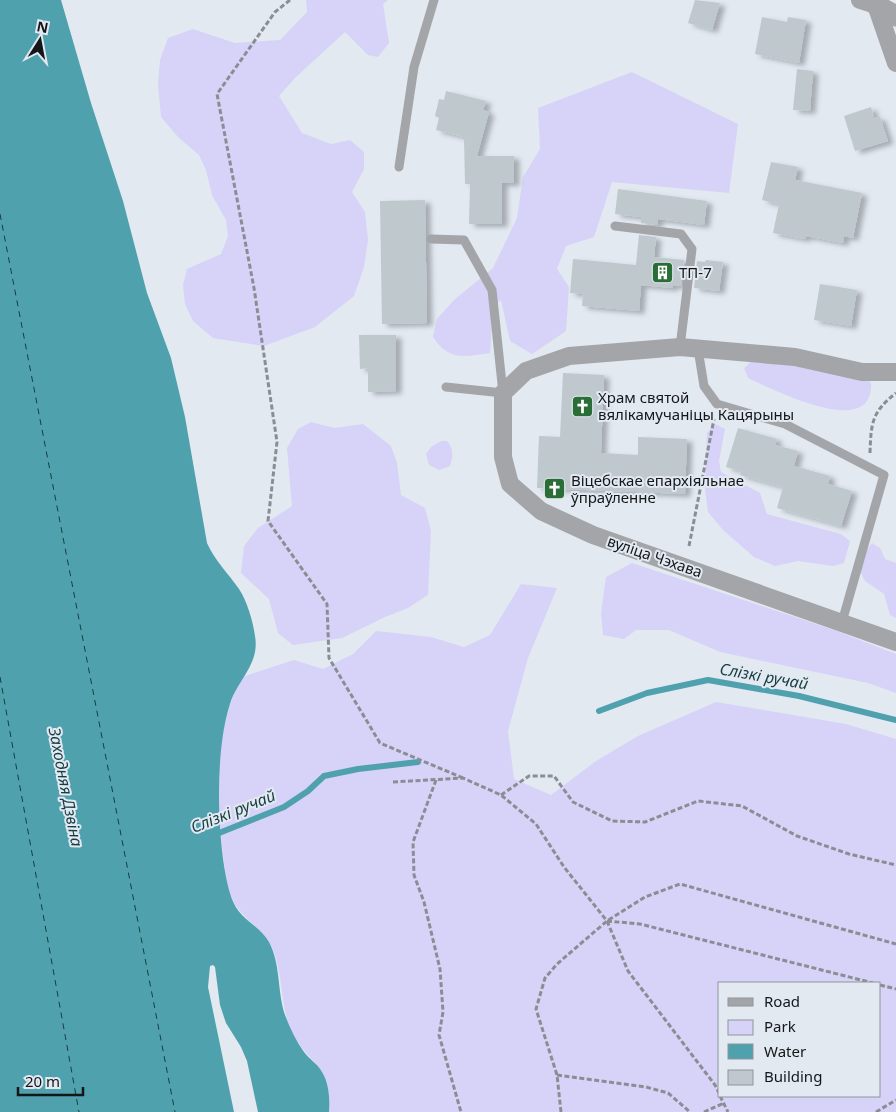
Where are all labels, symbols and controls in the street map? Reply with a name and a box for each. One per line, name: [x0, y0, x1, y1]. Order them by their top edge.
north arrow: [15, 15, 65, 65]
text: N: [35, 16, 50, 37]
building icon: ТП-7: [651, 260, 675, 284]
place label: ТП-7: [679, 262, 712, 282]
place label: Храм святой вялікамучаніцы Кацярыны: [598, 387, 794, 424]
church icon: Храм святой вялікамучаніцы Кацярыны: [570, 394, 594, 418]
place label: Віцебскае епархіяльнае ўпраўленне: [571, 470, 744, 507]
church icon: Віцебскае епархіяльнае ўпраўленне: [543, 477, 567, 501]
street label: вуліца Чэхава: [605, 530, 705, 582]
water label: Слізкі ручай: [718, 657, 810, 695]
water label: Заходняя Дзвіна: [43, 725, 88, 848]
water label: Слізкі ручай: [187, 784, 279, 838]
legend: [718, 982, 881, 1097]
text: Road: [764, 991, 800, 1011]
text: Park: [764, 1016, 796, 1036]
text: Water: [764, 1041, 806, 1061]
scale bar: [18, 1064, 82, 1096]
text: Building: [764, 1066, 822, 1086]
text: 20 m: [25, 1071, 60, 1091]

